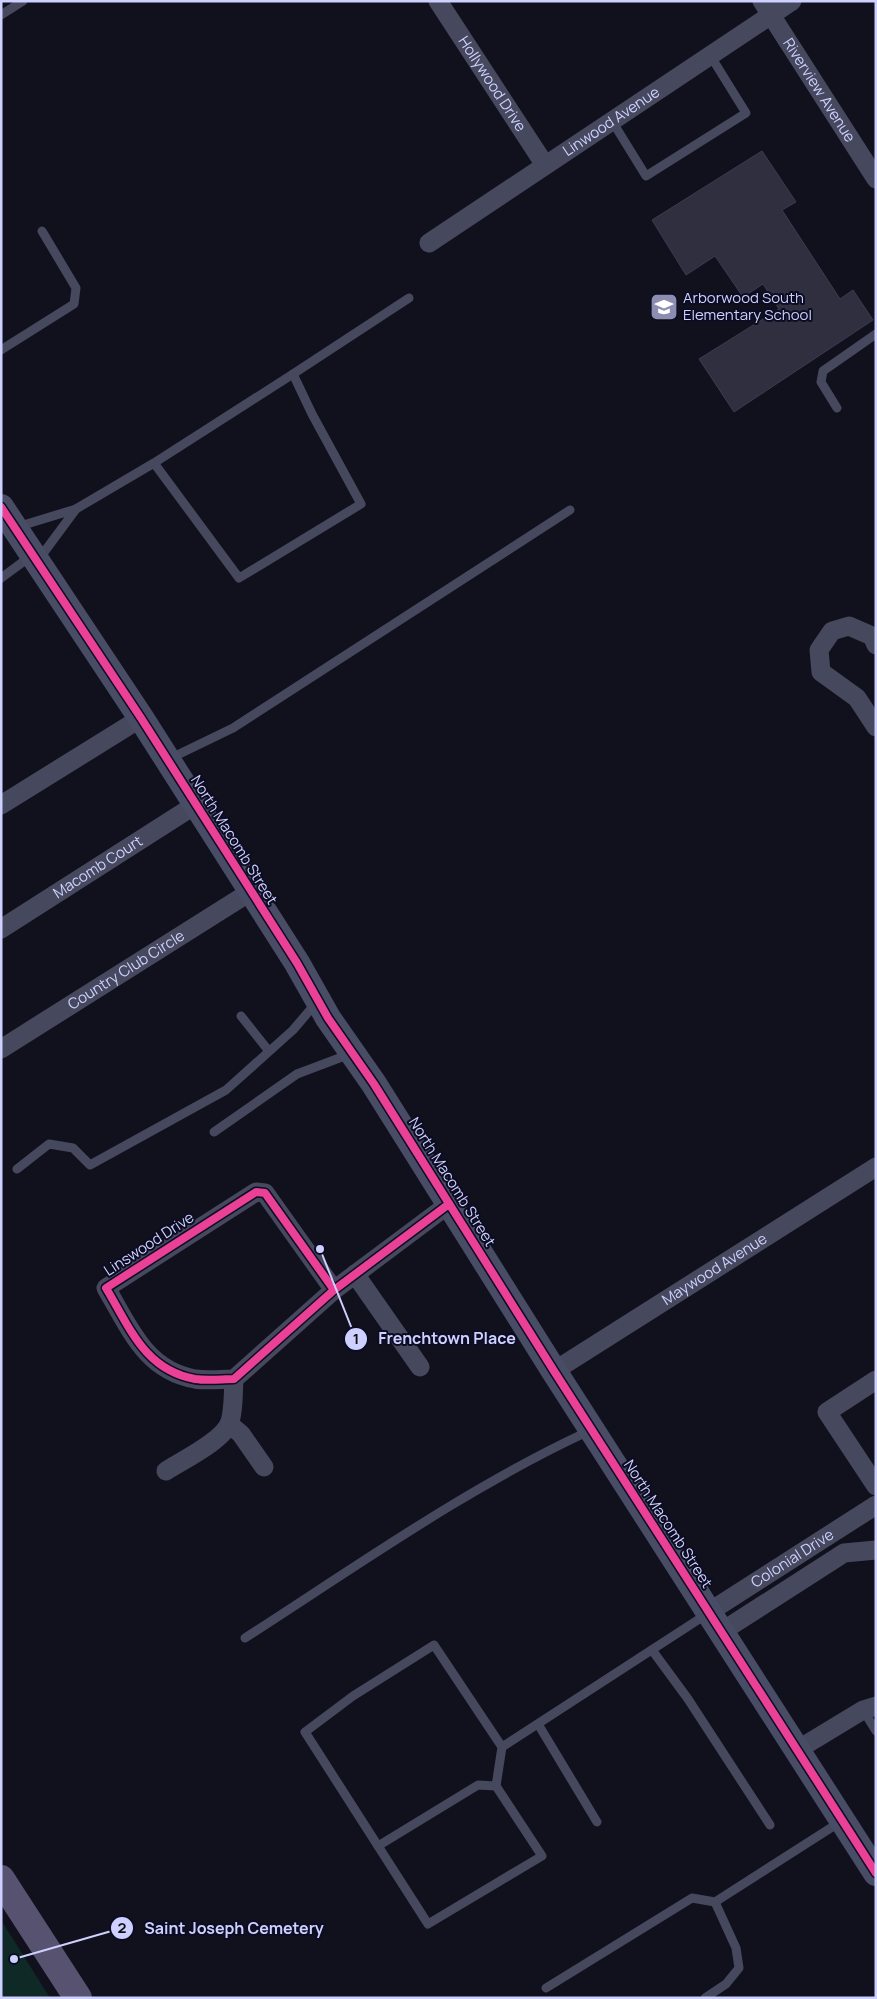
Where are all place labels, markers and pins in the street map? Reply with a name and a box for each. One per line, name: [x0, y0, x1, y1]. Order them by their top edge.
place label: Arborwood South Elementary School: [683, 287, 812, 325]
school or university icon: Arborwood South Elementary School: [649, 292, 679, 322]
callout: Frenchtown Place: [344, 1323, 526, 1354]
callout: Saint Joseph Cemetery: [109, 1913, 334, 1944]

